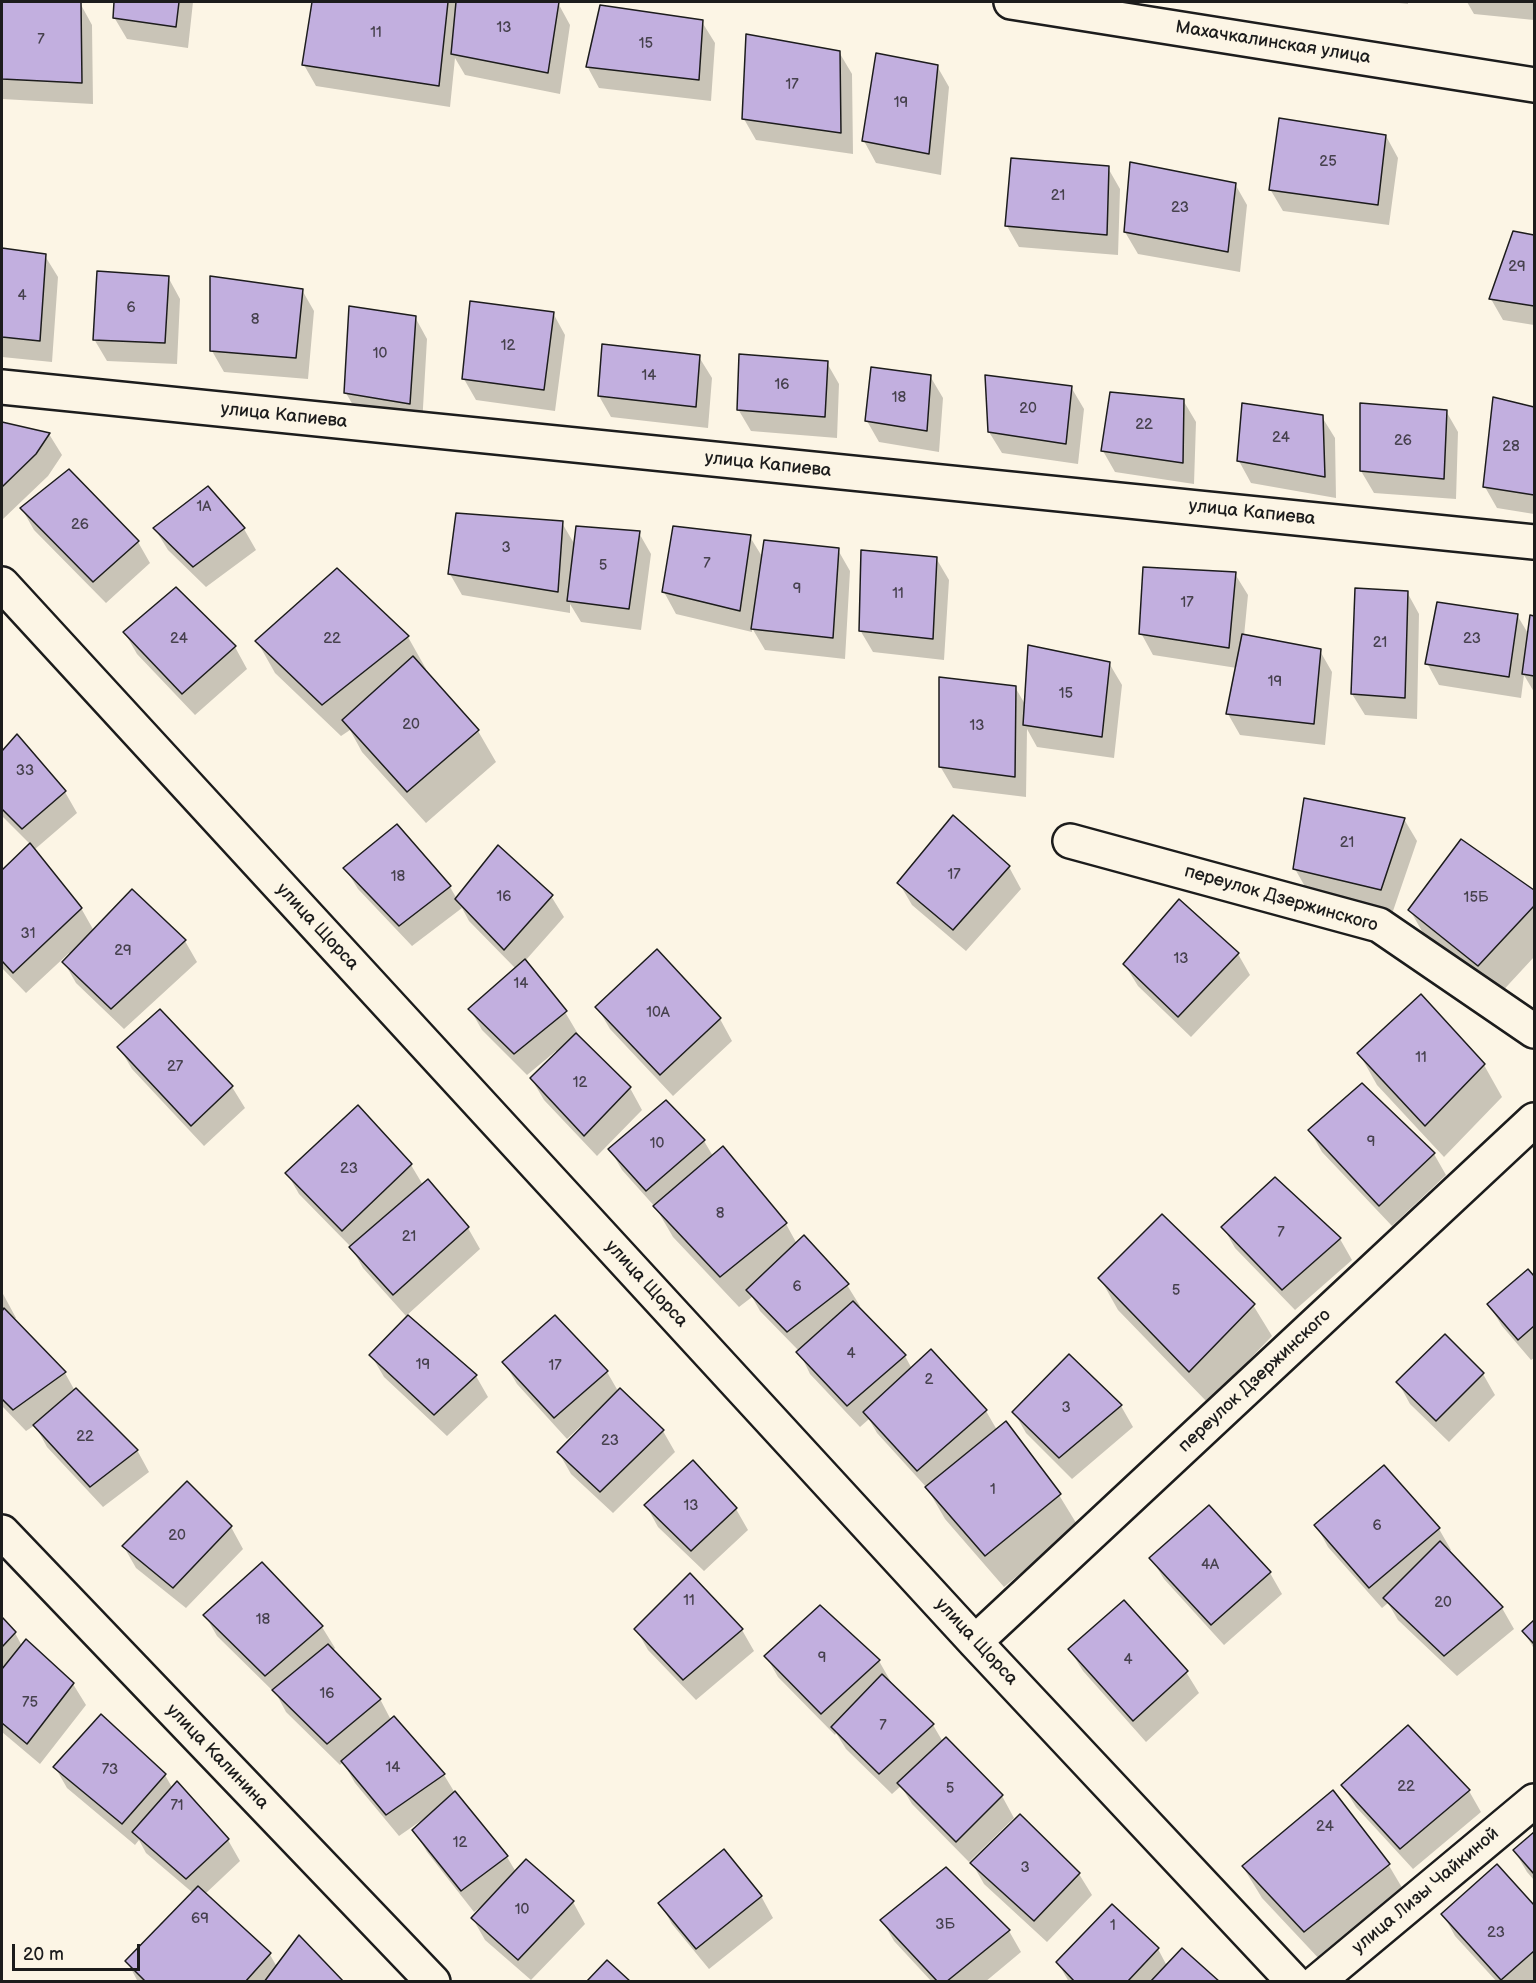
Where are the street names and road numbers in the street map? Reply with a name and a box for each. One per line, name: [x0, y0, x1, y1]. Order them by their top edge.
street label: Махачкалинская улица: [1174, 17, 1372, 69]
street label: улица Капиева: [219, 399, 349, 433]
street label: улица Капиева: [703, 448, 833, 482]
street label: улица Капиева: [1187, 496, 1317, 530]
street label: переулок Дзержинского: [1182, 861, 1380, 937]
street label: улица Щорса: [271, 879, 363, 975]
street label: улица Щорса: [600, 1236, 692, 1332]
street label: переулок Дзержинского: [1174, 1305, 1336, 1457]
street label: улица Щорса: [930, 1594, 1022, 1690]
street label: улица Калинина: [161, 1700, 273, 1814]
street label: улица Лизы Чайкиной: [1348, 1823, 1504, 1959]

